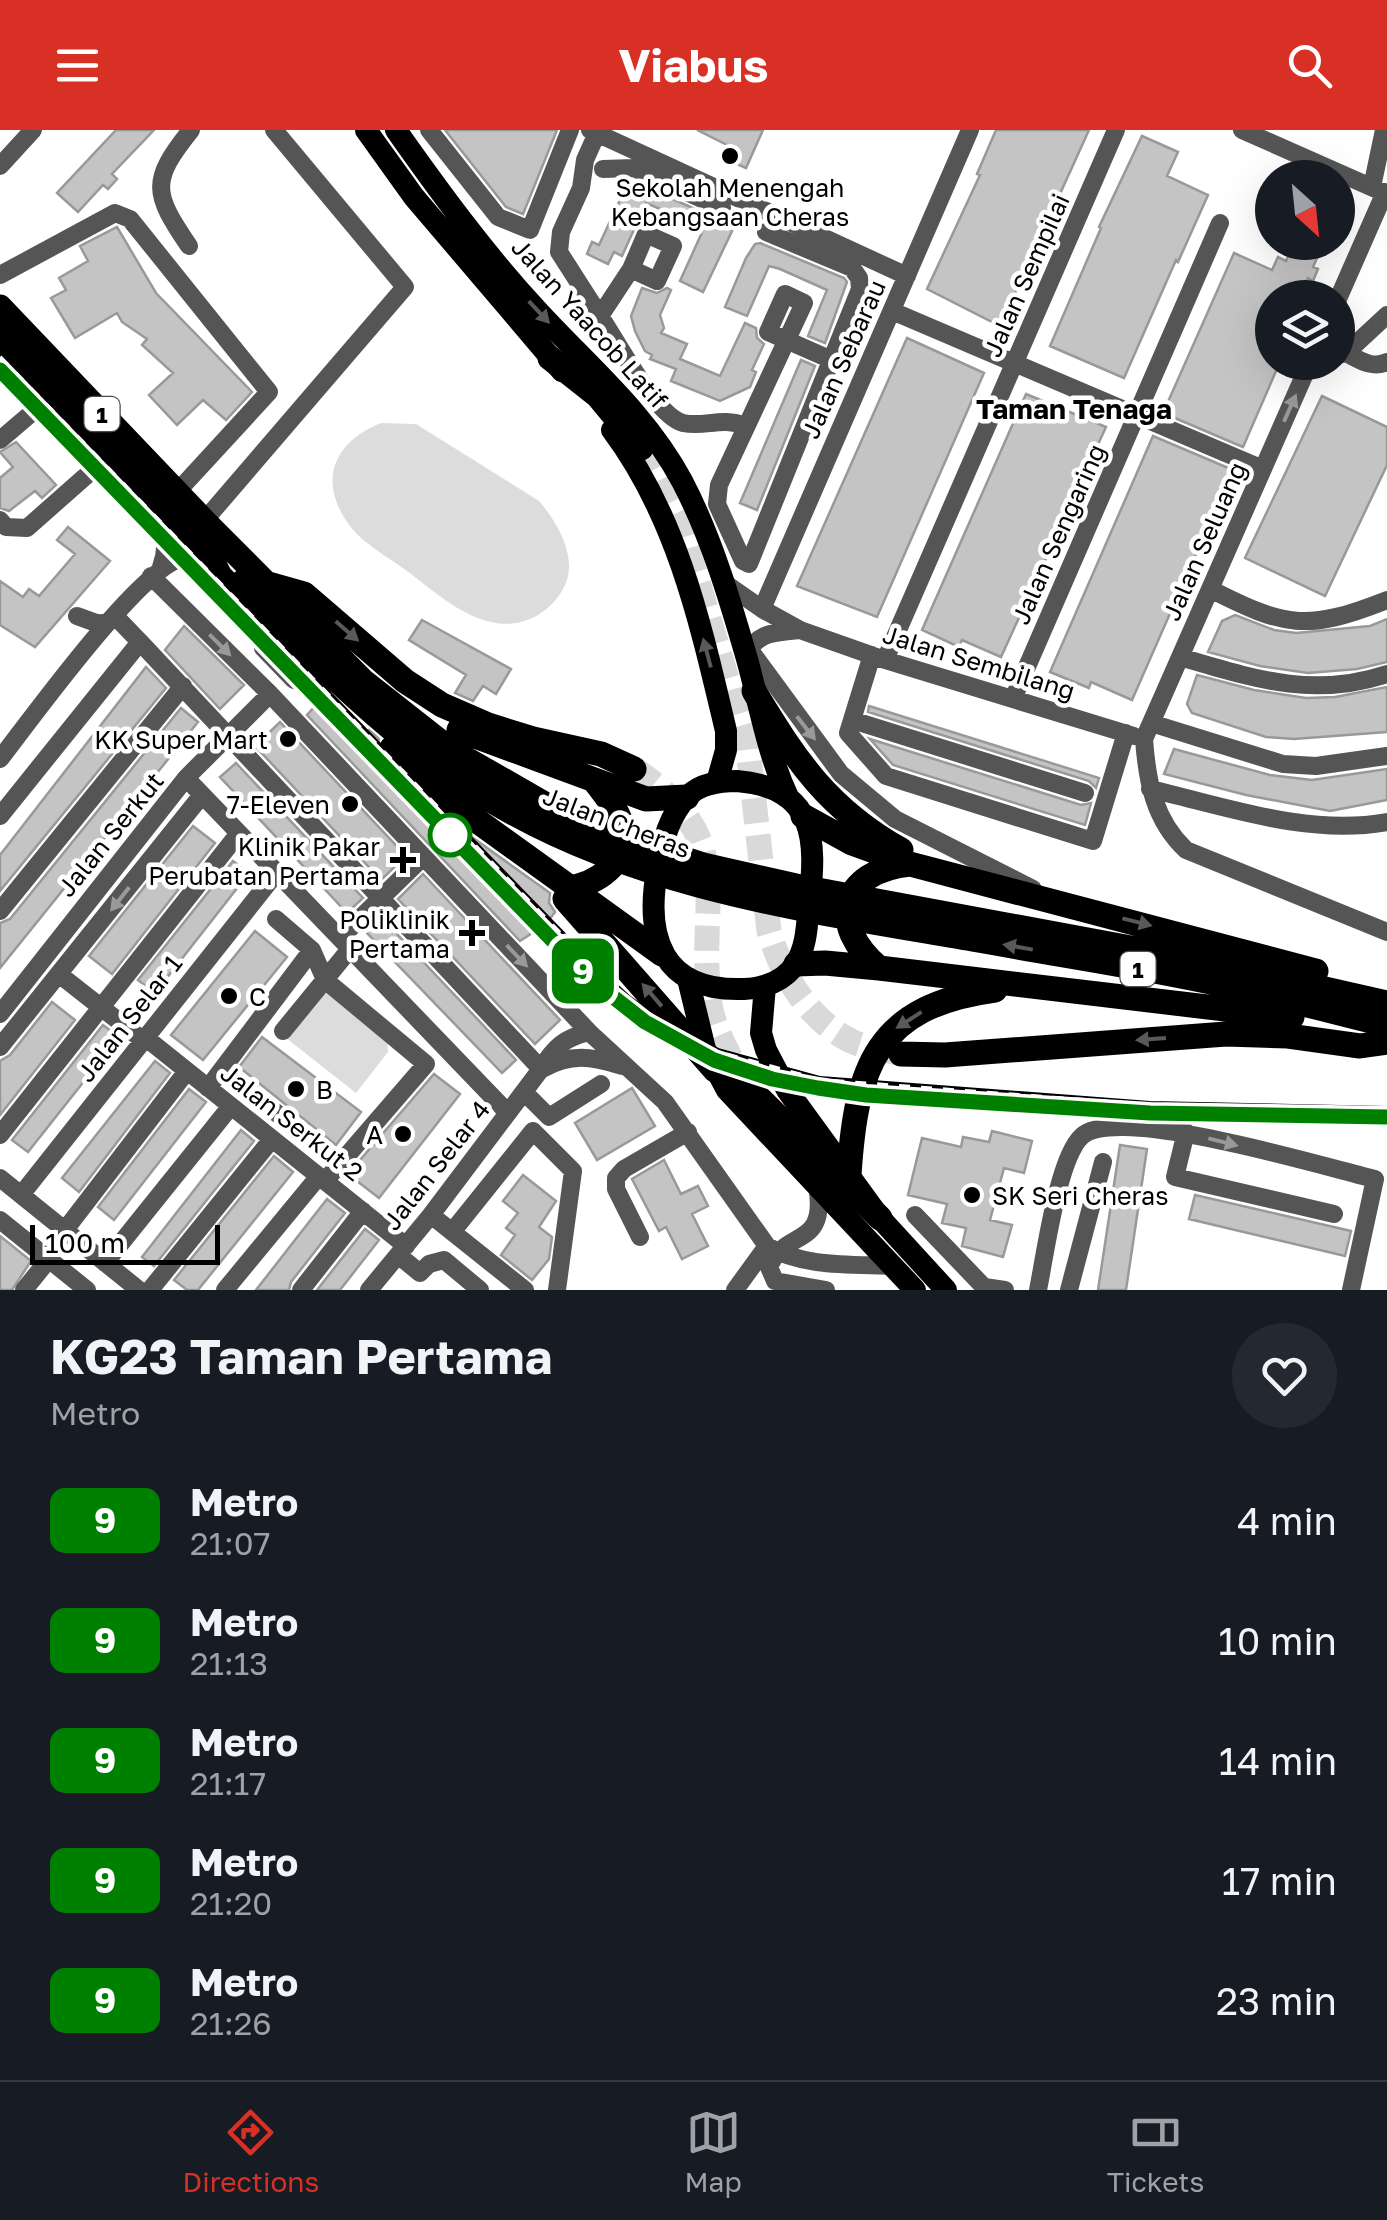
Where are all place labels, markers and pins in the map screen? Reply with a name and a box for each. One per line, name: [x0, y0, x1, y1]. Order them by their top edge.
marker: Sekolah Menengah Kebangsaan Cheras: [719, 145, 741, 167]
place label: Sekolah Menengah Kebangsaan Cheras: [611, 172, 849, 232]
place label: KK Super Mart: [94, 724, 268, 755]
marker: KK Super Mart: [277, 728, 299, 750]
place label: 7-Eleven: [227, 789, 330, 820]
marker: 7-Eleven: [339, 793, 361, 815]
unlabelled marker: [429, 814, 471, 856]
place label: Klinik Pakar Perubatan Pertama: [148, 831, 380, 891]
marker: Klinik Pakar Perubatan Pertama: [390, 847, 416, 873]
place label: Poliklinik Pertama: [339, 904, 450, 964]
marker: Poliklinik Pertama: [459, 920, 485, 946]
place label: C: [249, 981, 266, 1012]
marker: C: [218, 985, 240, 1007]
place label: B: [316, 1074, 333, 1105]
marker: B: [285, 1078, 307, 1100]
place label: A: [366, 1119, 383, 1150]
marker: A: [392, 1123, 414, 1145]
place label: SK Seri Cheras: [992, 1180, 1168, 1211]
marker: SK Seri Cheras: [961, 1184, 983, 1206]

